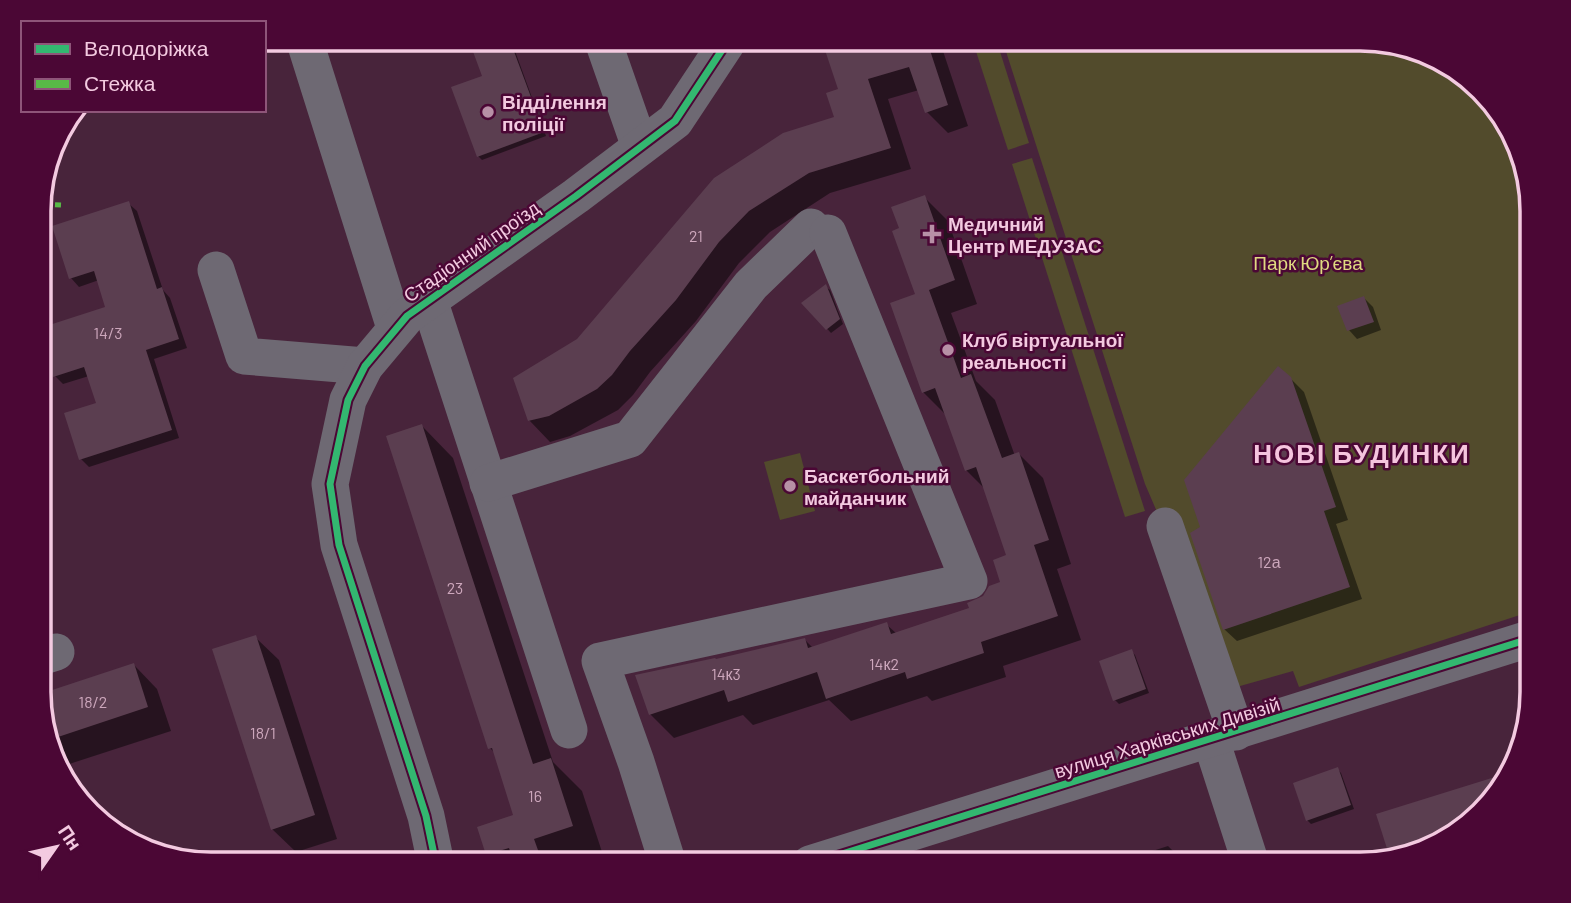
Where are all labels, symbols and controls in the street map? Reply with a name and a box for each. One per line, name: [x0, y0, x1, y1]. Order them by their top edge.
legend: [21, 21, 266, 112]
text: Велодоріжка: [84, 35, 209, 60]
text: Стежка: [84, 70, 156, 95]
place label: Відділення поліції: [502, 90, 607, 135]
marker: Відділення поліції: [480, 104, 496, 120]
street label: Стадіонний проїзд: [399, 195, 543, 307]
place label: Медичний Центр МЕДУЗАС: [948, 212, 1102, 257]
marker: Медичний Центр МЕДУЗАС: [922, 224, 942, 244]
house number: 21: [689, 226, 703, 245]
park label: Парк Юр’єва: [1253, 251, 1363, 274]
house number: 14/3: [93, 323, 123, 342]
place label: Клуб віртуальної реальності: [962, 328, 1123, 373]
marker: Клуб віртуальної реальності: [940, 342, 956, 358]
district label: НОВІ БУДИНКИ: [1253, 437, 1471, 468]
place label: Баскетбольний майданчик: [804, 464, 949, 509]
marker: Баскетбольний майданчик: [782, 478, 798, 494]
house number: 12а: [1257, 552, 1281, 571]
house number: 23: [447, 578, 463, 597]
house number: 14к2: [869, 654, 899, 673]
house number: 14к3: [711, 664, 741, 683]
house number: 18/2: [79, 692, 107, 711]
street label: вулиця Харківських Дивізій: [1051, 692, 1283, 782]
house number: 18/1: [250, 723, 276, 742]
house number: 16: [528, 786, 542, 805]
north arrow: [21, 812, 91, 882]
text: Пн: [54, 820, 87, 854]

